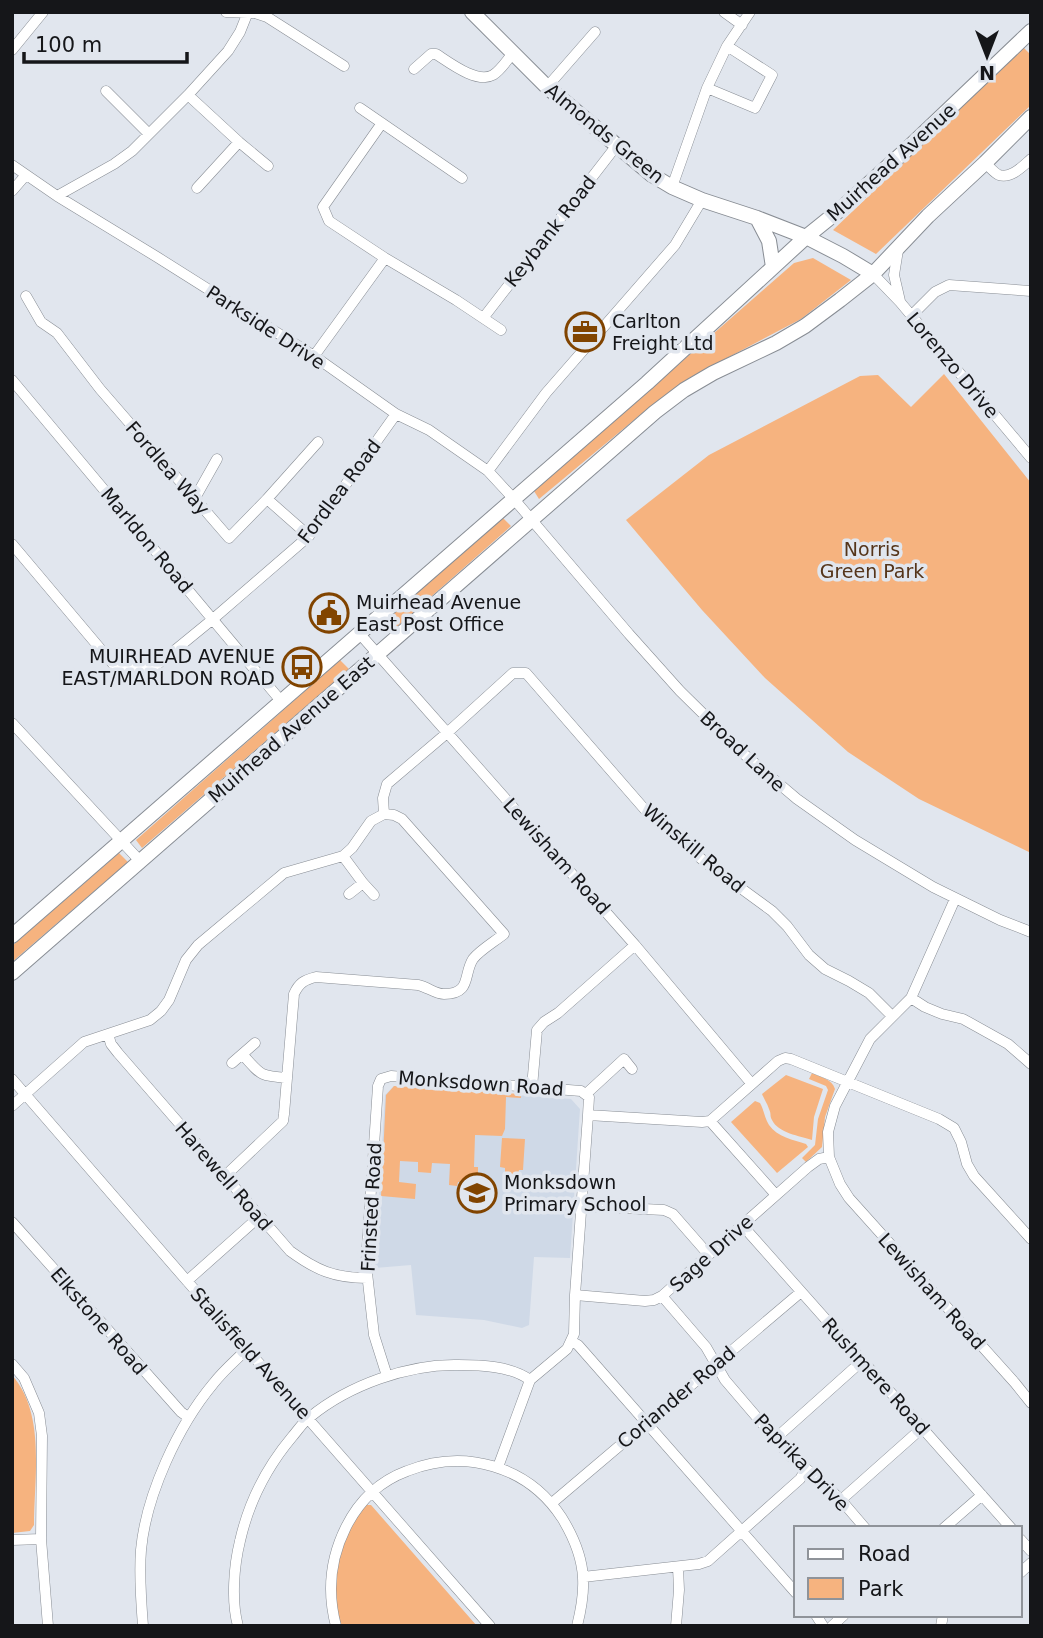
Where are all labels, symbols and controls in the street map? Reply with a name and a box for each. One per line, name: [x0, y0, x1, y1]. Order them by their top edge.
scale bar: [24, 21, 187, 65]
north arrow: [952, 21, 1022, 91]
text: 100 m: [35, 33, 102, 57]
text: N: [979, 62, 995, 84]
street label: Almonds Green: [541, 79, 669, 187]
street label: Muirhead Avenue: [822, 99, 960, 225]
street label: Keybank Road: [500, 171, 600, 291]
street label: Parkside Drive: [203, 281, 329, 373]
street label: Lorenzo Drive: [902, 308, 1004, 422]
place label: Carlton Freight Ltd: [612, 310, 714, 354]
office icon: Carlton Freight Ltd: [564, 311, 606, 353]
street label: Fordlea Way: [121, 417, 215, 519]
street label: Fordlea Road: [293, 435, 385, 547]
street label: Marldon Road: [97, 483, 197, 597]
park label: Norris Green Park: [820, 538, 924, 582]
place label: Muirhead Avenue East Post Office: [356, 591, 521, 635]
public building icon: Muirhead Avenue East Post Office: [308, 592, 350, 634]
place label: MUIRHEAD AVENUE EAST/MARLDON ROAD: [61, 645, 275, 689]
bus stop icon: MUIRHEAD AVENUE EAST/MARLDON ROAD: [281, 646, 323, 688]
street label: Muirhead Avenue East: [204, 651, 378, 807]
street label: Broad Lane: [696, 706, 790, 796]
street label: Lewisham Road: [499, 793, 615, 919]
street label: Winskill Road: [639, 799, 749, 897]
street label: Monksdown Road: [397, 1066, 565, 1100]
street label: Harewell Road: [171, 1117, 277, 1235]
street label: Frinsted Road: [357, 1142, 385, 1272]
place label: Monksdown Primary School: [504, 1171, 647, 1215]
school or university icon: Monksdown Primary School: [456, 1172, 498, 1214]
street label: Sage Drive: [665, 1210, 757, 1296]
street label: Lewisham Road: [874, 1228, 990, 1354]
street label: Elkstone Road: [47, 1263, 151, 1379]
street label: Stalisfield Avenue: [186, 1283, 316, 1423]
street label: Rushmere Road: [818, 1313, 934, 1439]
street label: Coriander Road: [613, 1341, 739, 1453]
street label: Paprika Drive: [750, 1409, 854, 1515]
legend: [794, 1526, 1022, 1617]
text: Road: [858, 1542, 911, 1566]
text: Park: [858, 1577, 904, 1601]

